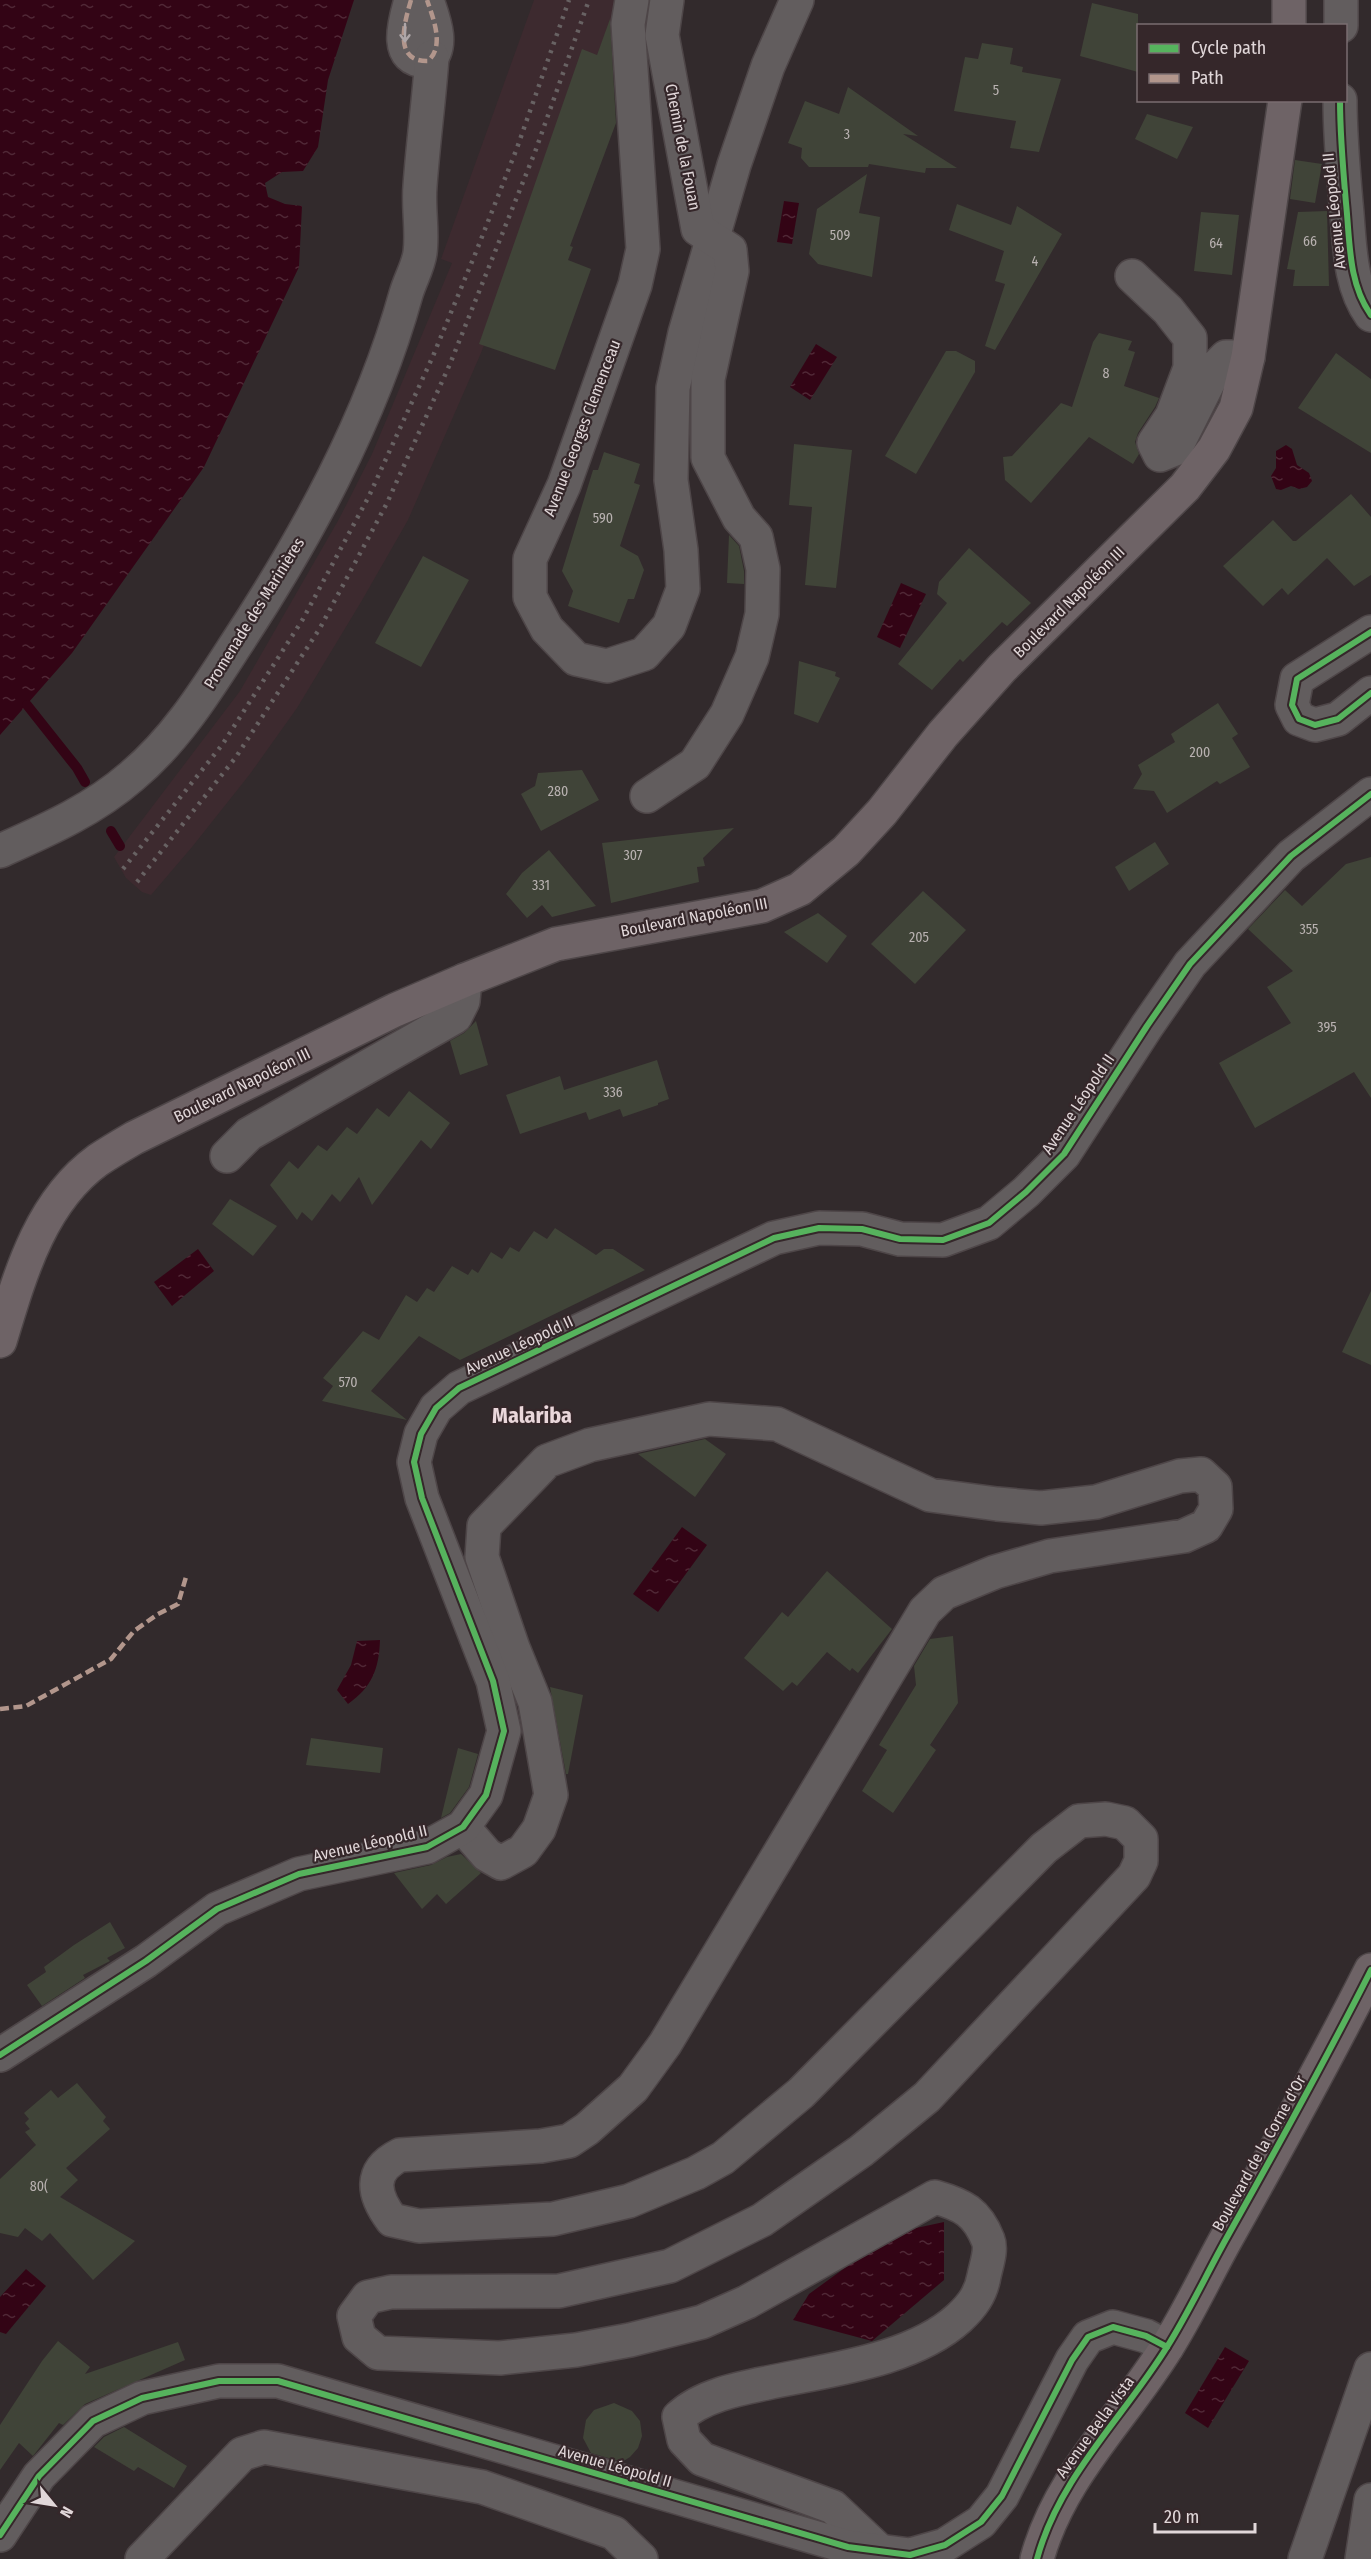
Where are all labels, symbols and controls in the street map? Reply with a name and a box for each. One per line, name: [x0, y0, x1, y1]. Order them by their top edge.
one-way arrow: [399, 22, 411, 42]
legend: [1137, 24, 1347, 102]
text: Cycle path: [1191, 37, 1266, 59]
text: Path: [1191, 67, 1224, 89]
street label: Chemin de la Fouan: [661, 82, 705, 212]
house number: 5: [993, 82, 999, 99]
house number: 3: [844, 126, 850, 143]
street label: Avenue Léopold II: [1318, 152, 1350, 270]
house number: 509: [830, 227, 850, 244]
house number: 66: [1303, 233, 1317, 250]
house number: 64: [1209, 235, 1223, 252]
house number: 4: [1032, 253, 1039, 270]
street label: Avenue Georges Clemenceau: [540, 337, 624, 519]
house number: 8: [1103, 365, 1110, 382]
house number: 590: [593, 510, 613, 527]
street label: Promenade des Marinières: [200, 534, 308, 692]
street label: Boulevard Napoléon III: [1009, 542, 1129, 662]
house number: 200: [1190, 744, 1210, 761]
house number: 280: [548, 783, 568, 800]
house number: 307: [623, 847, 643, 864]
house number: 331: [532, 877, 550, 894]
street label: Boulevard Napoléon III: [619, 893, 769, 941]
house number: 355: [1299, 921, 1319, 938]
house number: 205: [909, 929, 929, 946]
house number: 395: [1317, 1019, 1337, 1036]
street label: Boulevard Napoléon III: [171, 1044, 313, 1126]
street label: Avenue Léopold II: [1037, 1050, 1119, 1158]
house number: 336: [603, 1084, 623, 1101]
street label: Avenue Léopold II: [462, 1312, 576, 1378]
house number: 570: [339, 1374, 357, 1391]
district label: Malariba: [492, 1402, 572, 1429]
street label: Avenue Léopold II: [311, 1821, 429, 1865]
street label: Boulevard de la Corne d'Or: [1208, 2071, 1310, 2234]
house number: 80(: [30, 2178, 48, 2195]
street label: Avenue Bella Vista: [1052, 2373, 1138, 2481]
street label: Avenue Léopold II: [556, 2441, 674, 2491]
north arrow: [24, 2475, 84, 2535]
scale bar: [1155, 2496, 1256, 2534]
text: N: [56, 2503, 77, 2521]
text: 20 m: [1164, 2506, 1199, 2528]

